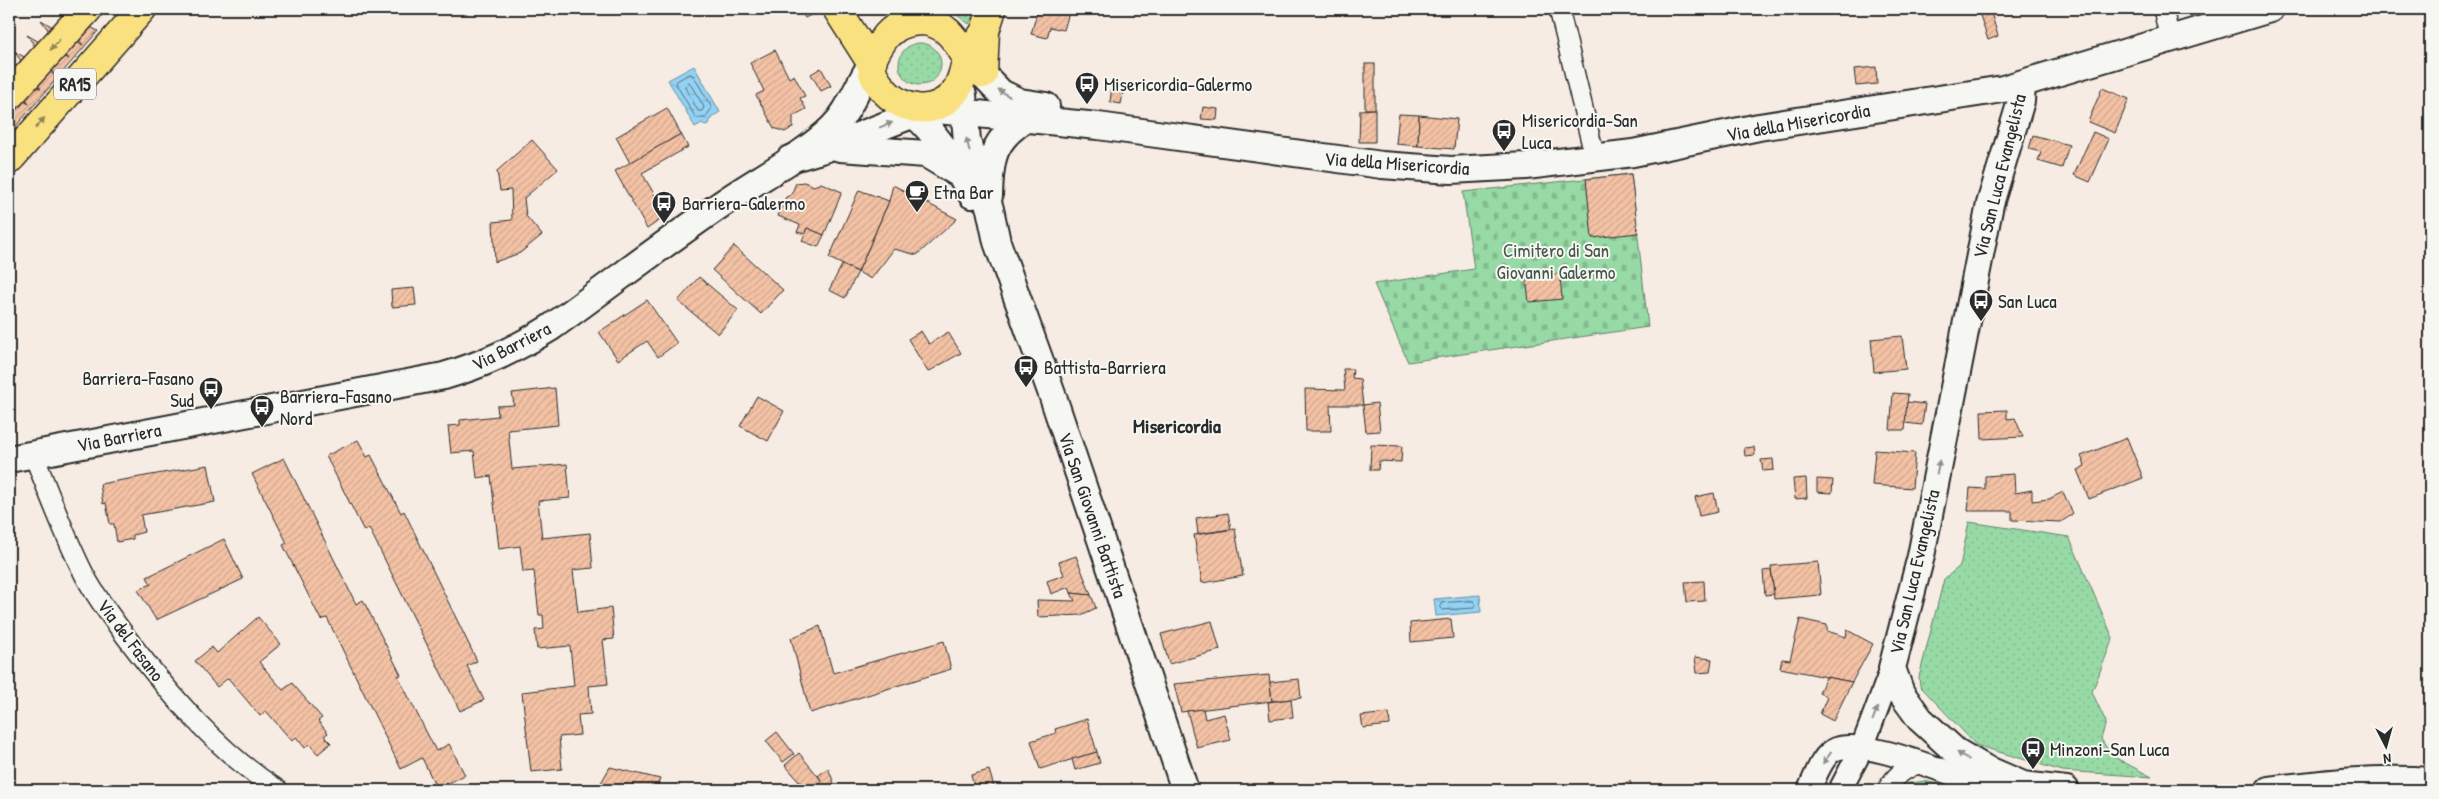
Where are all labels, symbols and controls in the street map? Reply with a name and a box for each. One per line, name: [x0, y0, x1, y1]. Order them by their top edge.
one-way arrow: [49, 38, 61, 50]
road number: RA15: [54, 68, 96, 100]
bus stop icon: Misericordia-Galermo: [1074, 71, 1100, 105]
place label: Misericordia-Galermo: [1104, 71, 1253, 97]
one-way arrow: [997, 88, 1010, 98]
street label: Via San Luca Evangelista: [1966, 91, 2032, 261]
street label: Via della Misericordia: [1724, 96, 1872, 147]
place label: Misericordia-San Luca: [1522, 107, 1638, 155]
one-way arrow: [34, 117, 46, 129]
bus stop icon: Misericordia-San Luca: [1491, 118, 1517, 152]
one-way arrow: [879, 121, 893, 129]
one-way arrow: [964, 137, 972, 152]
street label: Via della Misericordia: [1324, 145, 1471, 181]
cafe icon: Etna Bar: [904, 179, 930, 213]
place label: Etna Bar: [934, 179, 994, 205]
bus stop icon: Barriera-Galermo: [651, 190, 677, 224]
place label: Barriera-Galermo: [682, 190, 805, 216]
park label: Cimitero di San Giovanni Galermo: [1497, 237, 1616, 285]
bus stop icon: San Luca: [1968, 288, 1994, 322]
place label: San Luca: [1998, 288, 2057, 314]
street label: Via Barriera: [467, 315, 555, 377]
bus stop icon: Battista-Barriera: [1013, 354, 1039, 388]
place label: Battista-Barriera: [1044, 354, 1166, 380]
place label: Barriera-Fasano Sud: [82, 365, 195, 413]
bus stop icon: Barriera-Fasano Sud: [198, 376, 224, 410]
place label: Barriera-Fasano Nord: [280, 383, 392, 431]
bus stop icon: Barriera-Fasano Nord: [249, 394, 275, 428]
district label: Misericordia: [1133, 412, 1221, 439]
street label: Via Barriera: [75, 416, 164, 458]
street label: Via San Giovanni Battista: [1052, 429, 1134, 602]
one-way arrow: [1934, 459, 1942, 475]
street label: Via San Luca Evangelista: [1882, 487, 1946, 657]
street label: Via del Fasano: [92, 594, 171, 687]
one-way arrow: [1871, 707, 1879, 721]
north arrow: [2362, 722, 2412, 772]
bus stop icon: Minzoni-San Luca: [2020, 736, 2046, 770]
place label: Minzoni-San Luca: [2050, 736, 2170, 762]
text: N: [2382, 750, 2392, 769]
one-way arrow: [1822, 751, 1832, 765]
one-way arrow: [1957, 752, 1970, 761]

